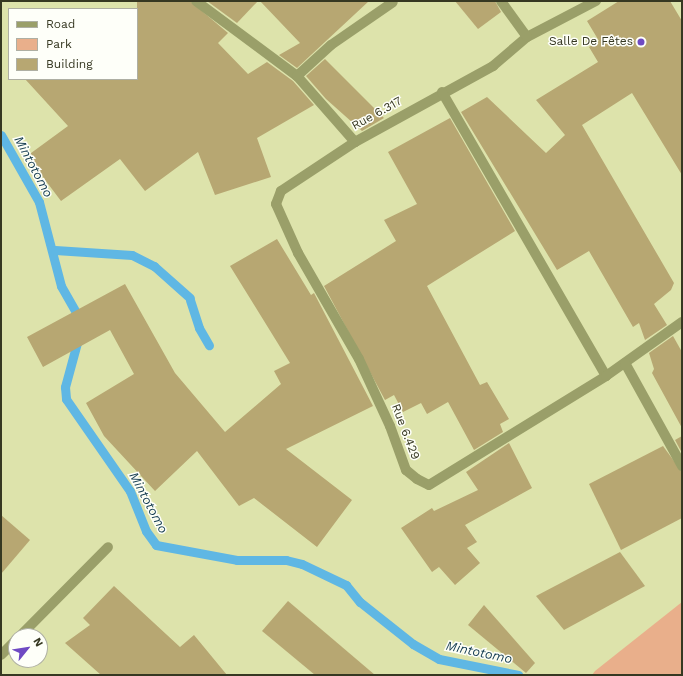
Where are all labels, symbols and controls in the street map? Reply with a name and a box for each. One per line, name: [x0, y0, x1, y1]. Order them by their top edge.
legend: [8, 8, 138, 80]
text: Road: [46, 17, 75, 31]
place label: Salle De Fêtes: [549, 35, 633, 49]
text: Park: [46, 37, 72, 51]
marker: Salle De Fêtes: [636, 37, 646, 47]
text: Building: [46, 57, 93, 71]
street label: Rue 6.317: [349, 94, 405, 134]
water label: Mintotomo: [10, 134, 56, 200]
street label: Rue 6.429: [388, 402, 422, 462]
water label: Mintotomo: [125, 470, 171, 536]
north arrow: [8, 628, 48, 668]
text: N: [30, 635, 46, 649]
water label: Mintotomo: [444, 638, 514, 668]

